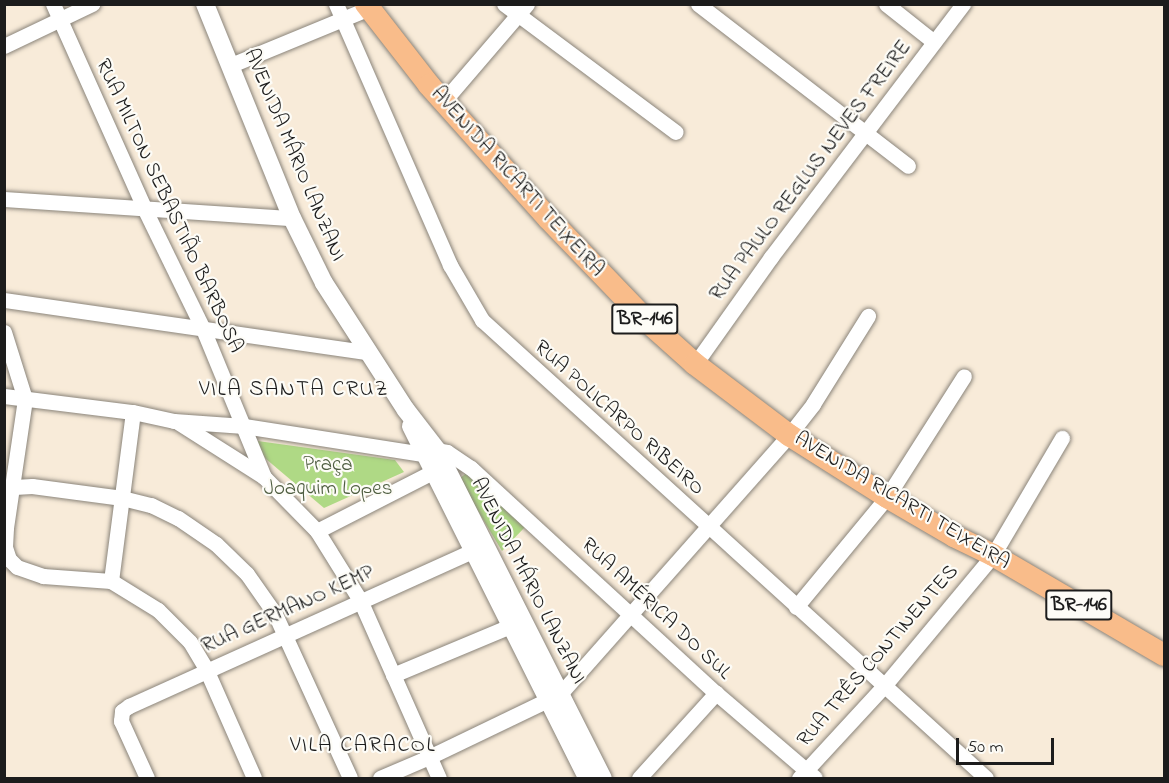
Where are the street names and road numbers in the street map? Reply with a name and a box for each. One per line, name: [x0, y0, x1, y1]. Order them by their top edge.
street label: RUA PAULO REGLUS NEVES FREIRE: [705, 36, 917, 306]
street label: AVENIDA MÁRIO LANZANI: [238, 45, 350, 265]
street label: RUA MILTON SEBASTIÃO BARBOSA: [90, 55, 248, 357]
street label: AVENIDA RICARTI TEIXEIRA: [425, 82, 609, 282]
road number: BR-146: [610, 302, 680, 336]
street label: RUA POLICARPO RIBEIRO: [529, 335, 709, 501]
street label: AVENIDA RICARTI TEIXEIRA: [790, 427, 1014, 575]
street label: AVENIDA MÁRIO LANZANI: [465, 474, 591, 688]
street label: RUA AMÉRICA DO SUL: [575, 533, 737, 685]
street label: RUA TRÊS CONTINENTES: [792, 560, 964, 752]
street label: RUA GERMANO KEMP: [198, 561, 378, 659]
road number: BR-146: [1044, 588, 1114, 622]

